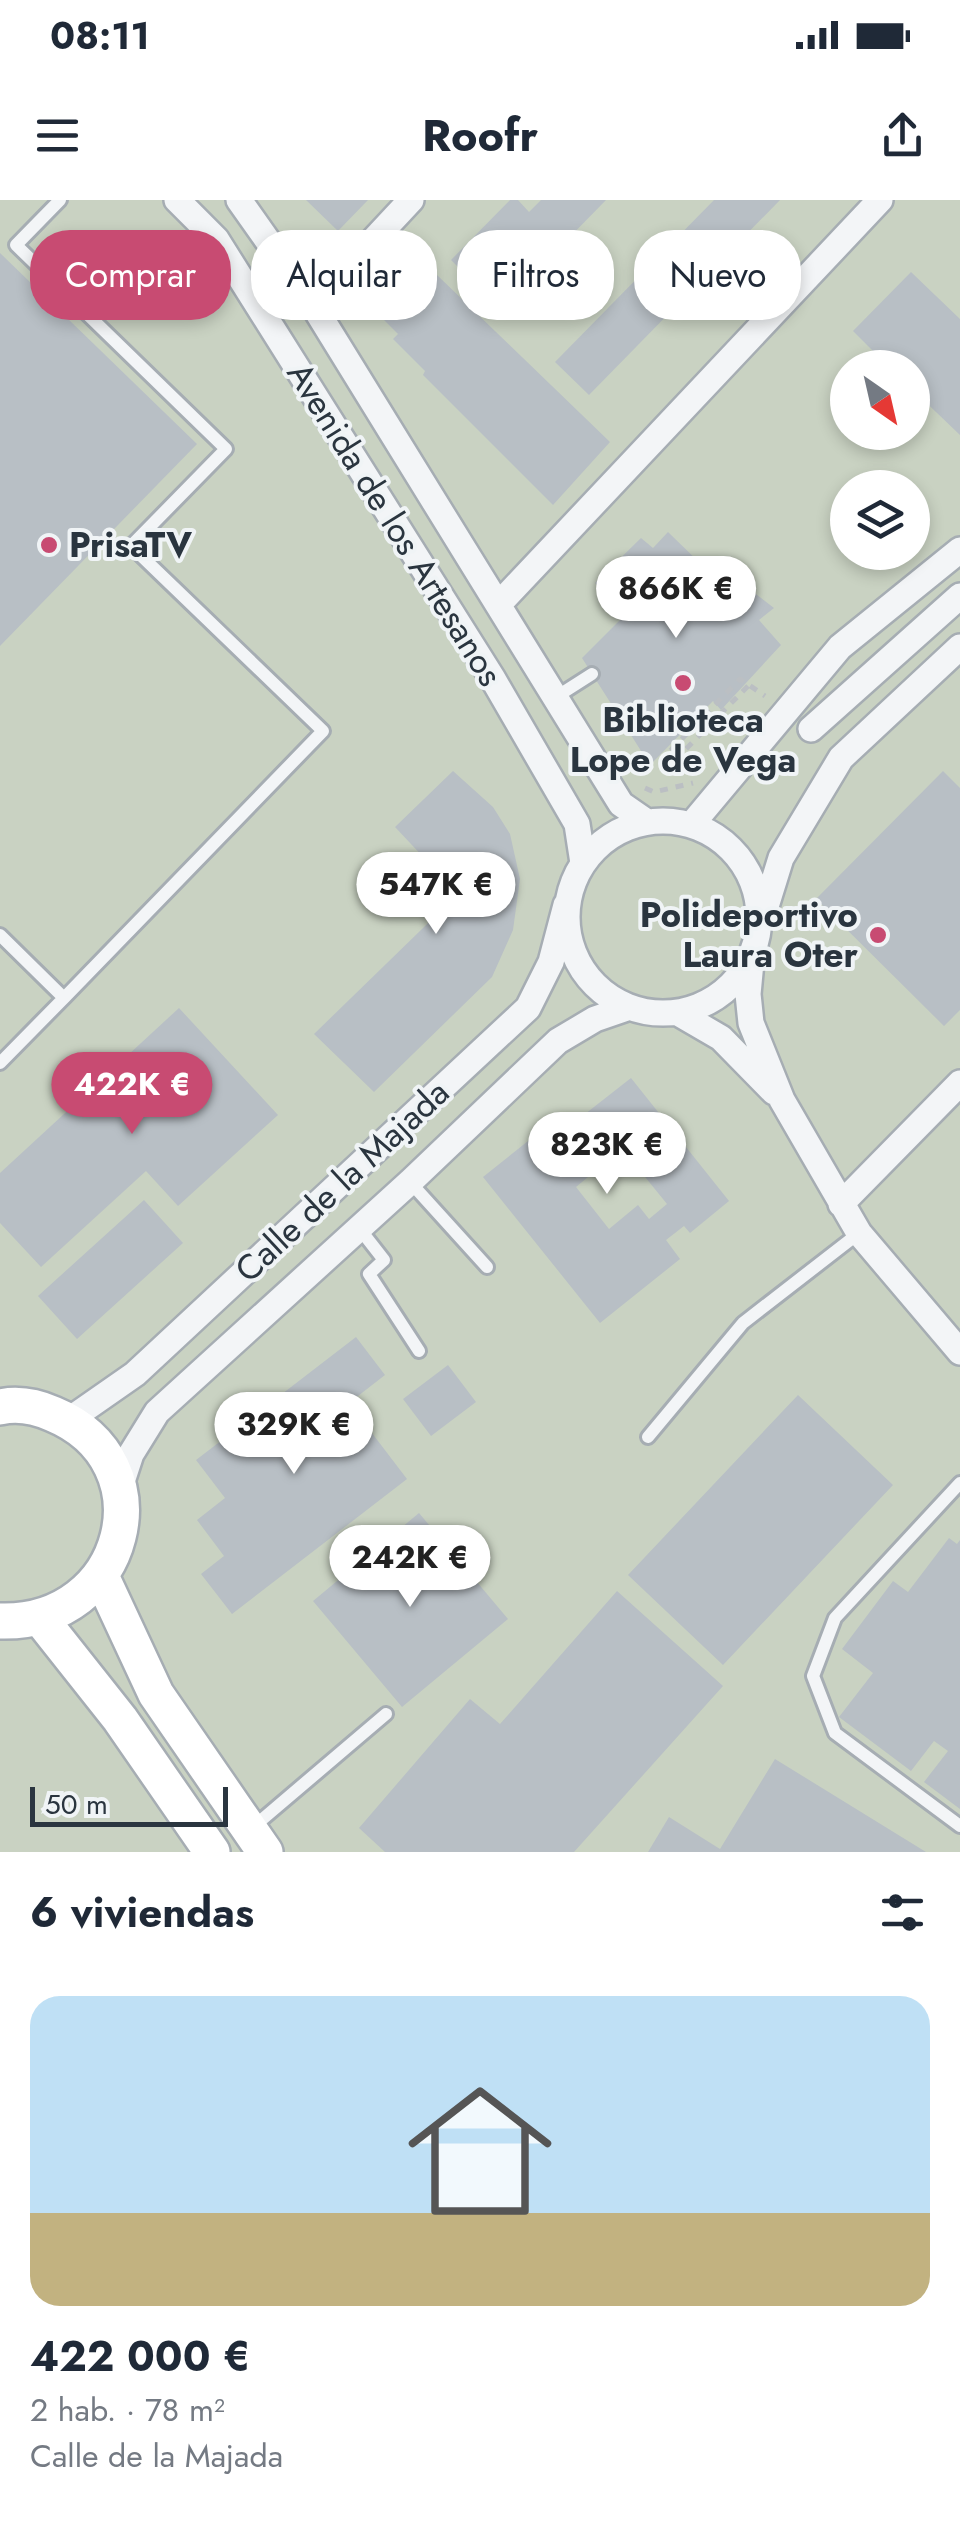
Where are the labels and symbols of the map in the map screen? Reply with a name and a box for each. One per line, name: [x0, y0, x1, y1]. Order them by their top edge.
north arrow: [830, 350, 930, 450]
street label: Avenida de los Artesanos: [275, 352, 515, 696]
place label: PrisaTV: [69, 520, 192, 570]
marker: PrisaTV: [38, 534, 60, 556]
pin: 866K €: [595, 556, 757, 641]
marker: Biblioteca Lope de Vega: [672, 672, 694, 694]
place label: Biblioteca Lope de Vega: [570, 695, 796, 785]
pin: 547K €: [355, 852, 517, 937]
place label: Polideportivo Laura Oter: [640, 890, 859, 980]
marker: Polideportivo Laura Oter: [867, 924, 889, 946]
pin: 422K €: [51, 1052, 213, 1137]
street label: Calle de la Majada: [224, 1068, 460, 1294]
pin: 823K €: [526, 1112, 688, 1197]
pin: 329K €: [213, 1392, 375, 1477]
pin: 242K €: [329, 1525, 491, 1610]
scale bar: [30, 1782, 228, 1826]

